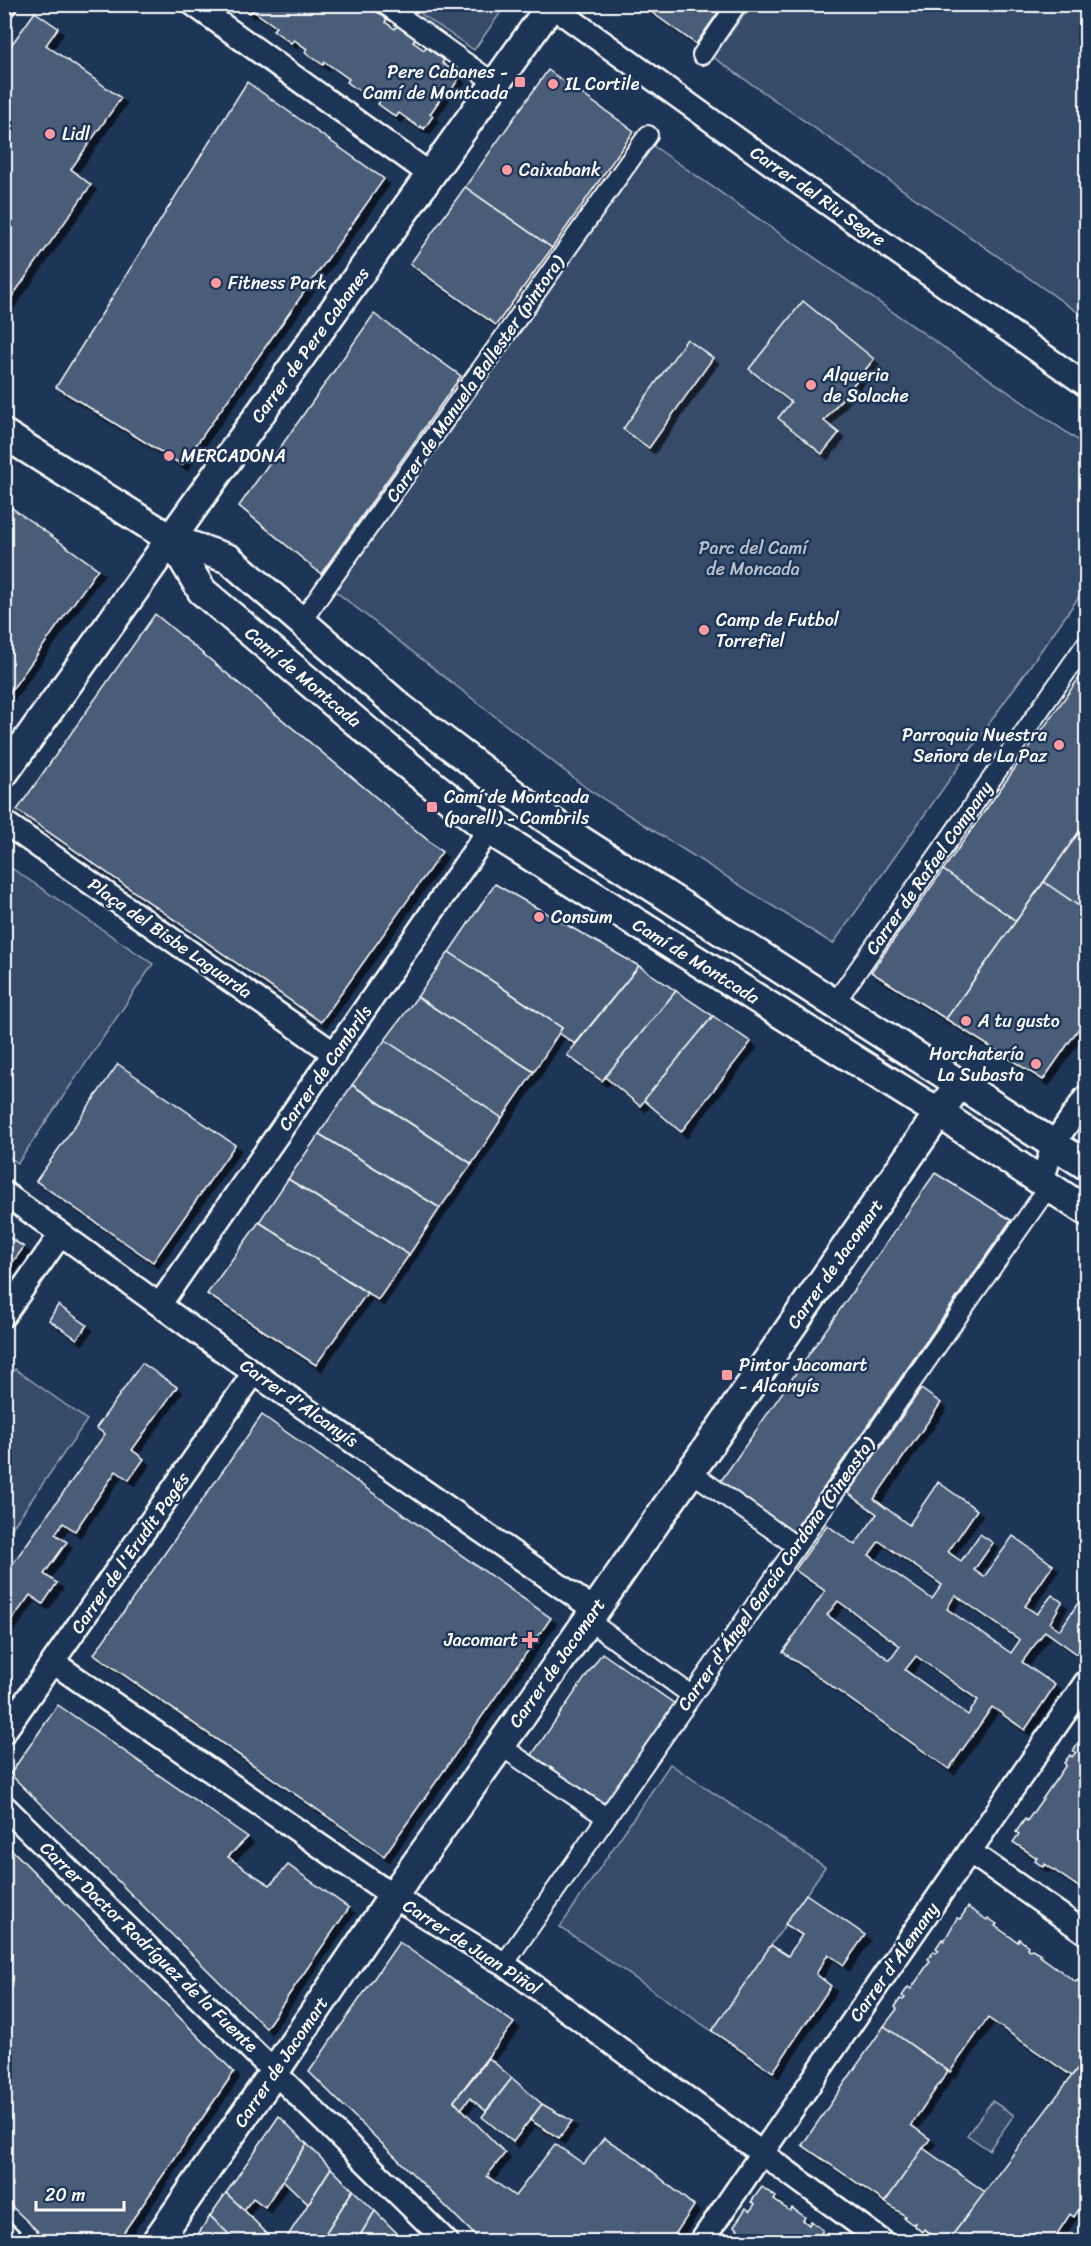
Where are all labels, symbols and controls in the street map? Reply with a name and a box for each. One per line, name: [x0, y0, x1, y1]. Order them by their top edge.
place label: Pere Cabanes - Camí de Montcada: [363, 56, 509, 109]
place label: IL Cortile: [564, 68, 640, 100]
marker: Pere Cabanes - Camí de Montcada: [513, 75, 527, 89]
marker: IL Cortile: [546, 77, 560, 91]
place label: Lidl: [62, 118, 91, 150]
marker: Lidl: [43, 127, 57, 141]
street label: Carrer del Riu Segre: [743, 137, 893, 255]
place label: Caixabank: [519, 154, 601, 186]
marker: Caixabank: [500, 163, 514, 177]
street label: Carrer de Manuela Ballester (pintora): [377, 247, 574, 509]
street label: Carrer de Pere Cabanes: [242, 259, 378, 430]
place label: Fitness Park: [228, 267, 327, 299]
marker: Fitness Park: [209, 276, 223, 290]
place label: Alqueria de Solache: [822, 359, 909, 412]
marker: Alqueria de Solache: [804, 378, 818, 392]
place label: MERCADONA: [181, 440, 286, 472]
marker: MERCADONA: [162, 449, 176, 463]
park label: Parc del Camí de Moncada: [699, 532, 809, 585]
place label: Camp de Futbol Torrefiel: [716, 604, 840, 657]
street label: Camí de Montcada: [237, 618, 370, 736]
marker: Camp de Futbol Torrefiel: [697, 623, 711, 637]
place label: Parroquia Nuestra Señora de La Paz: [902, 719, 1048, 772]
marker: Parroquia Nuestra Señora de La Paz: [1052, 738, 1066, 752]
street label: Carrer de Rafael Company: [857, 774, 1002, 962]
place label: Camí de Montcada (parell) - Cambrils: [444, 781, 590, 834]
marker: Camí de Montcada (parell) - Cambrils: [425, 800, 439, 814]
street label: Plaça del Bisbe Laguarda: [81, 869, 259, 1007]
place label: Consum: [551, 901, 613, 933]
street label: Camí de Montcada: [626, 909, 767, 1013]
marker: Consum: [532, 910, 546, 924]
street label: Carrer de Cambrils: [270, 998, 381, 1138]
place label: A tu gusto: [977, 1005, 1060, 1037]
marker: A tu gusto: [959, 1014, 973, 1028]
place label: Horchatería La Subasta: [929, 1038, 1024, 1091]
marker: Horchatería La Subasta: [1029, 1057, 1043, 1071]
street label: Carrer de Jacomart: [778, 1192, 892, 1336]
place label: Pintor Jacomart - Alcanyís: [739, 1349, 868, 1402]
street label: Carrer d'Alcanyís: [233, 1350, 366, 1456]
marker: Pintor Jacomart - Alcanyís: [720, 1368, 734, 1382]
street label: Carrer d'Ángel García Cardona (Cineasta): [669, 1429, 884, 1718]
street label: Carrer de l'Erudit Pagés: [62, 1465, 198, 1641]
street label: Carrer de Jacomart: [500, 1591, 614, 1735]
place label: Jacomart: [443, 1624, 518, 1656]
marker: Jacomart: [523, 1633, 537, 1647]
street label: Carrer Doctor Rodríguez de la Fuente: [32, 1833, 266, 2061]
street label: Carrer de Juan Piñol: [396, 1890, 549, 2005]
street label: Carrer d'Alemany: [841, 1895, 948, 2029]
street label: Carrer de Jacomart: [225, 1990, 337, 2134]
scale bar: [36, 2174, 124, 2212]
text: 20 m: [45, 2179, 85, 2211]

